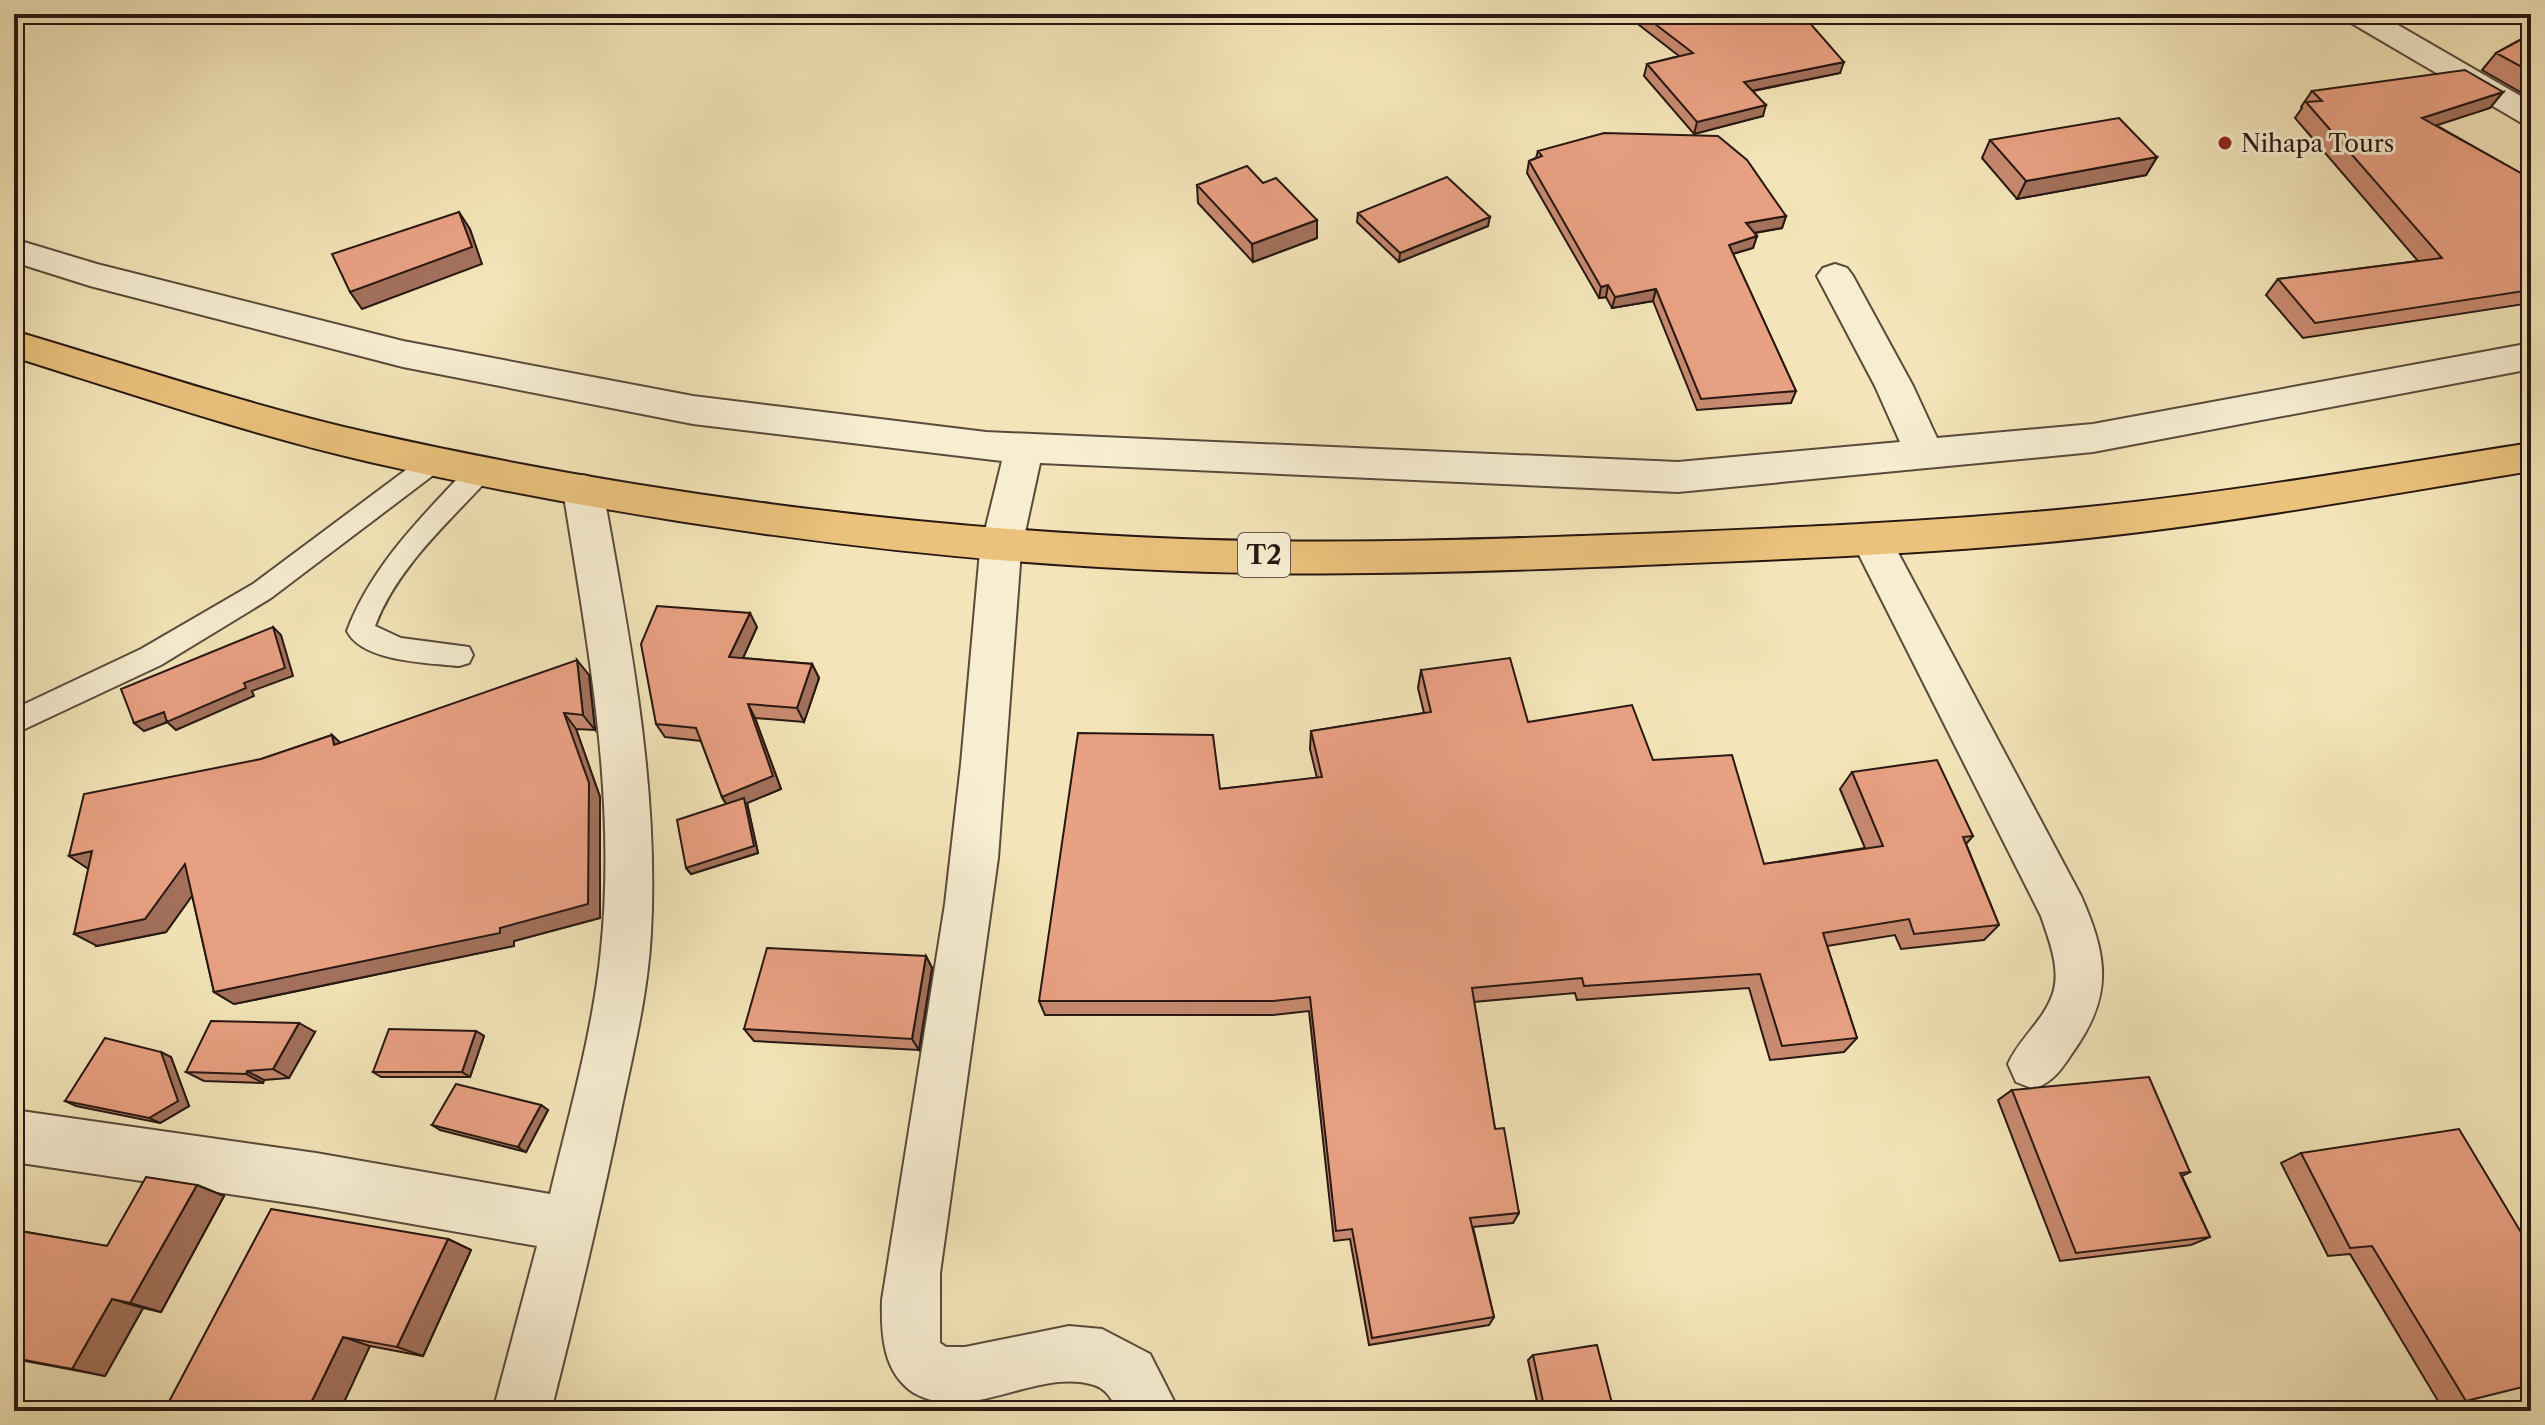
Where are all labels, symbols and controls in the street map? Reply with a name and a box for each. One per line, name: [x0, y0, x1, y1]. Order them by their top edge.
place label: Nihapa Tours: [2241, 129, 2394, 158]
marker: Nihapa Tours: [2216, 134, 2234, 152]
road number: T2: [1238, 533, 1290, 577]

